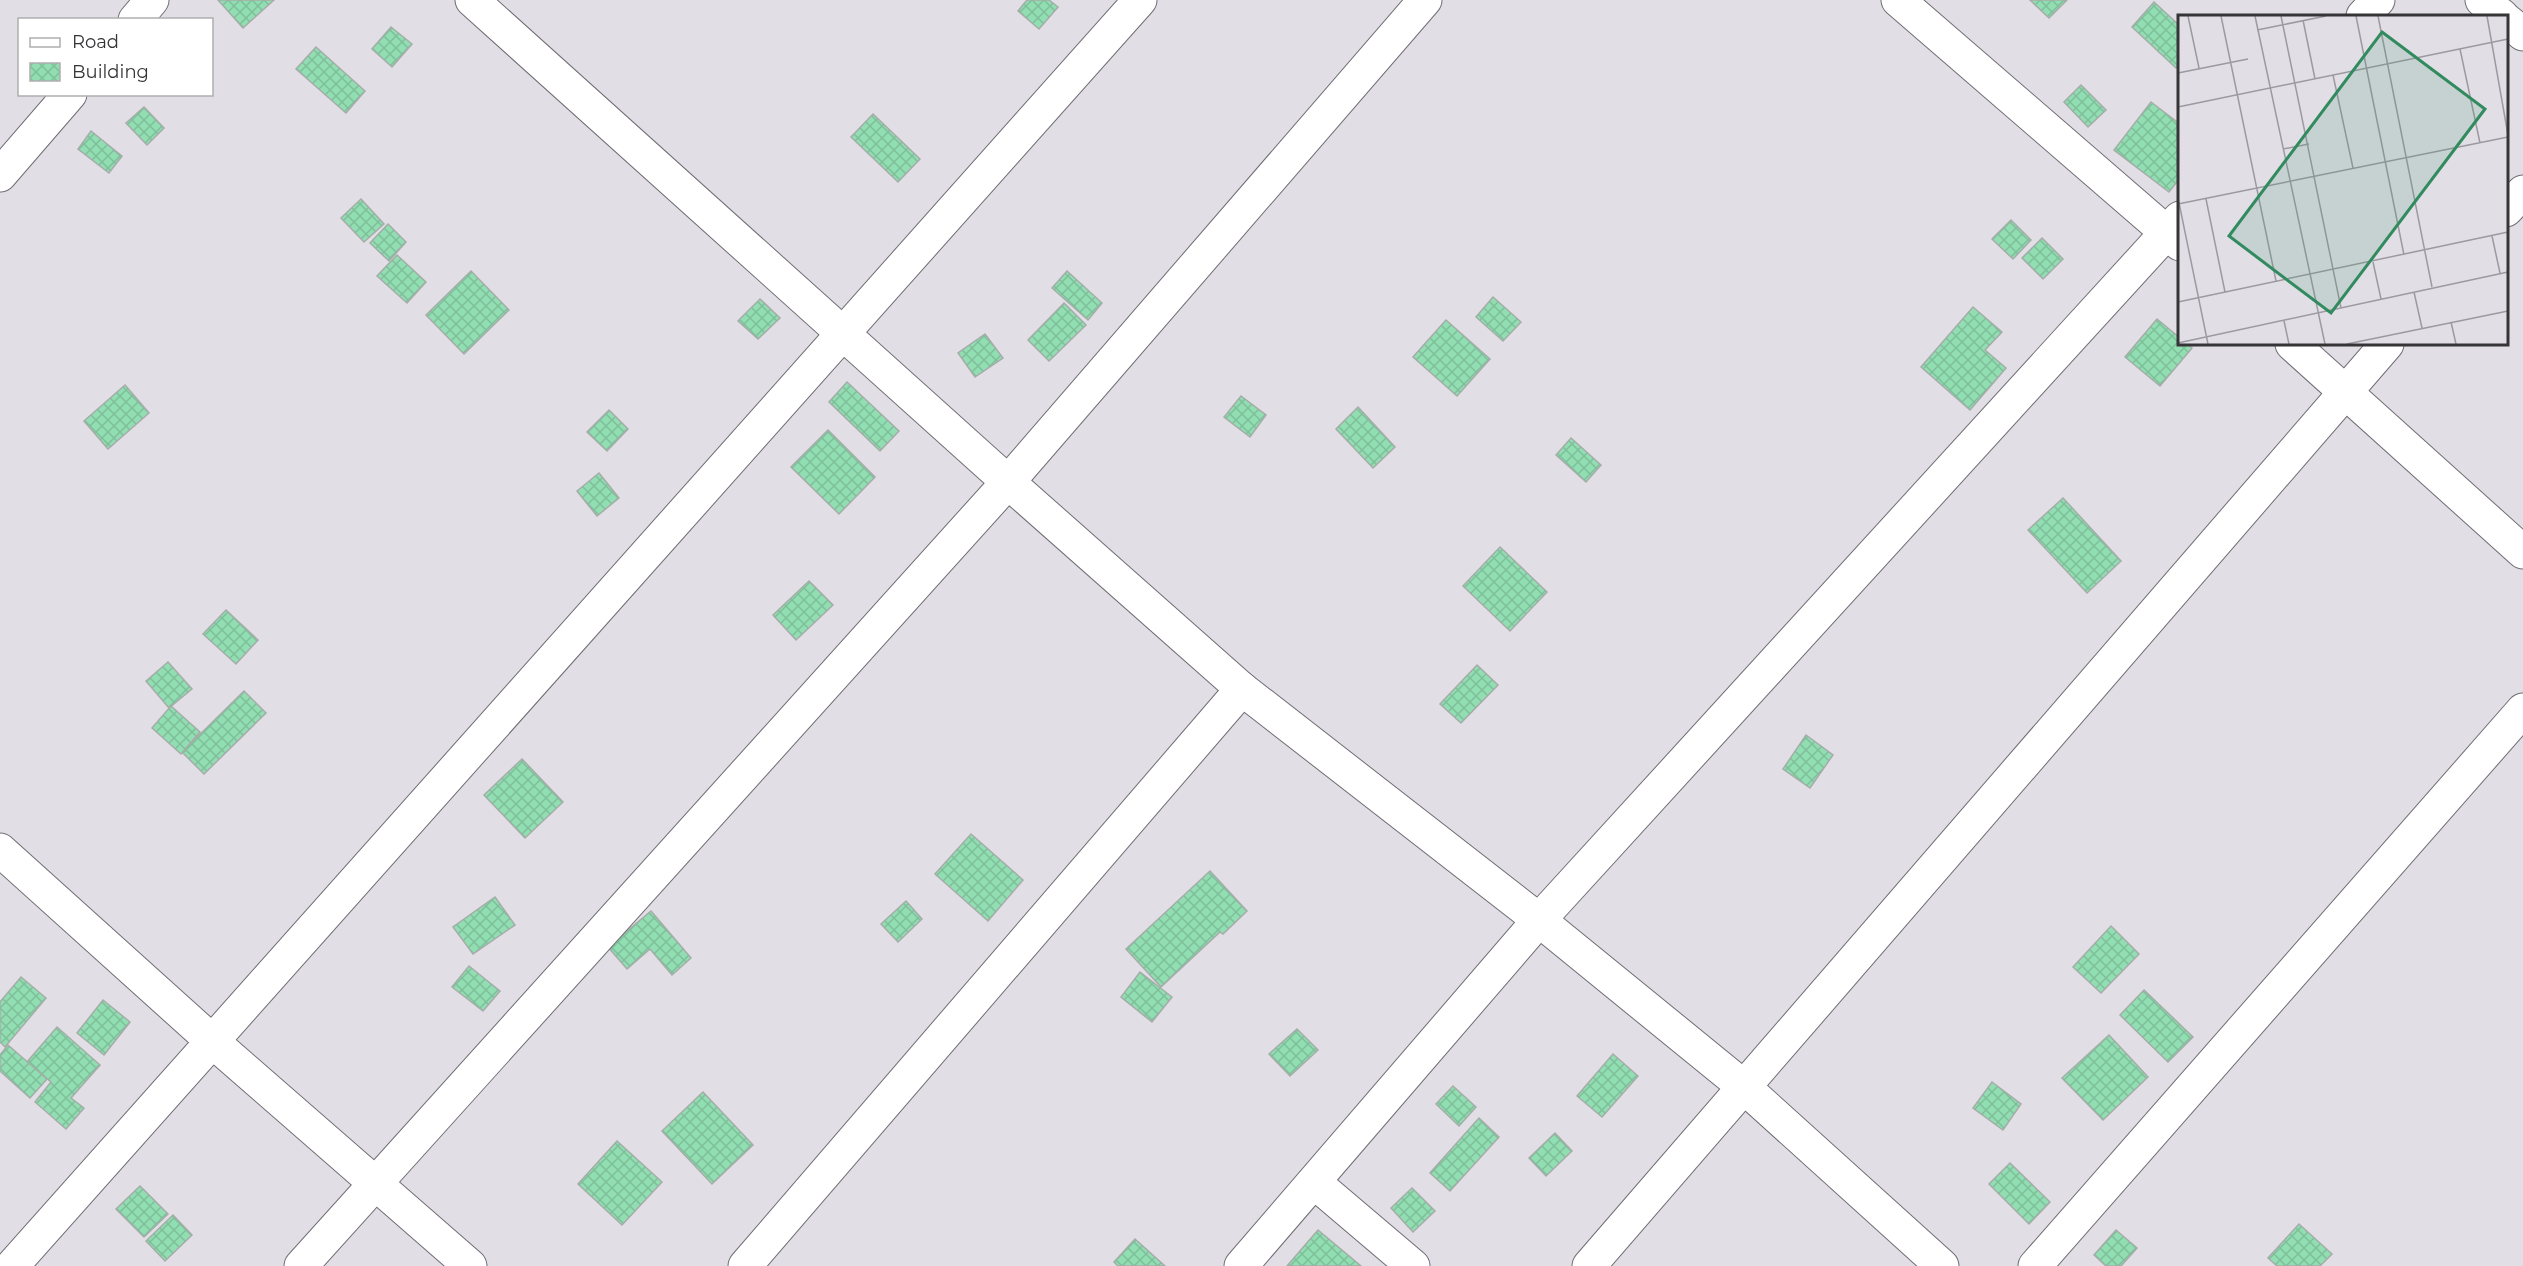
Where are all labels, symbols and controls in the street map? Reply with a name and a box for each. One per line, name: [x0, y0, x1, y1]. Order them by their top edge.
inset map: [2178, 15, 2508, 345]
legend: [18, 18, 213, 96]
text: Road: [72, 31, 119, 53]
text: Building: [72, 61, 149, 83]

